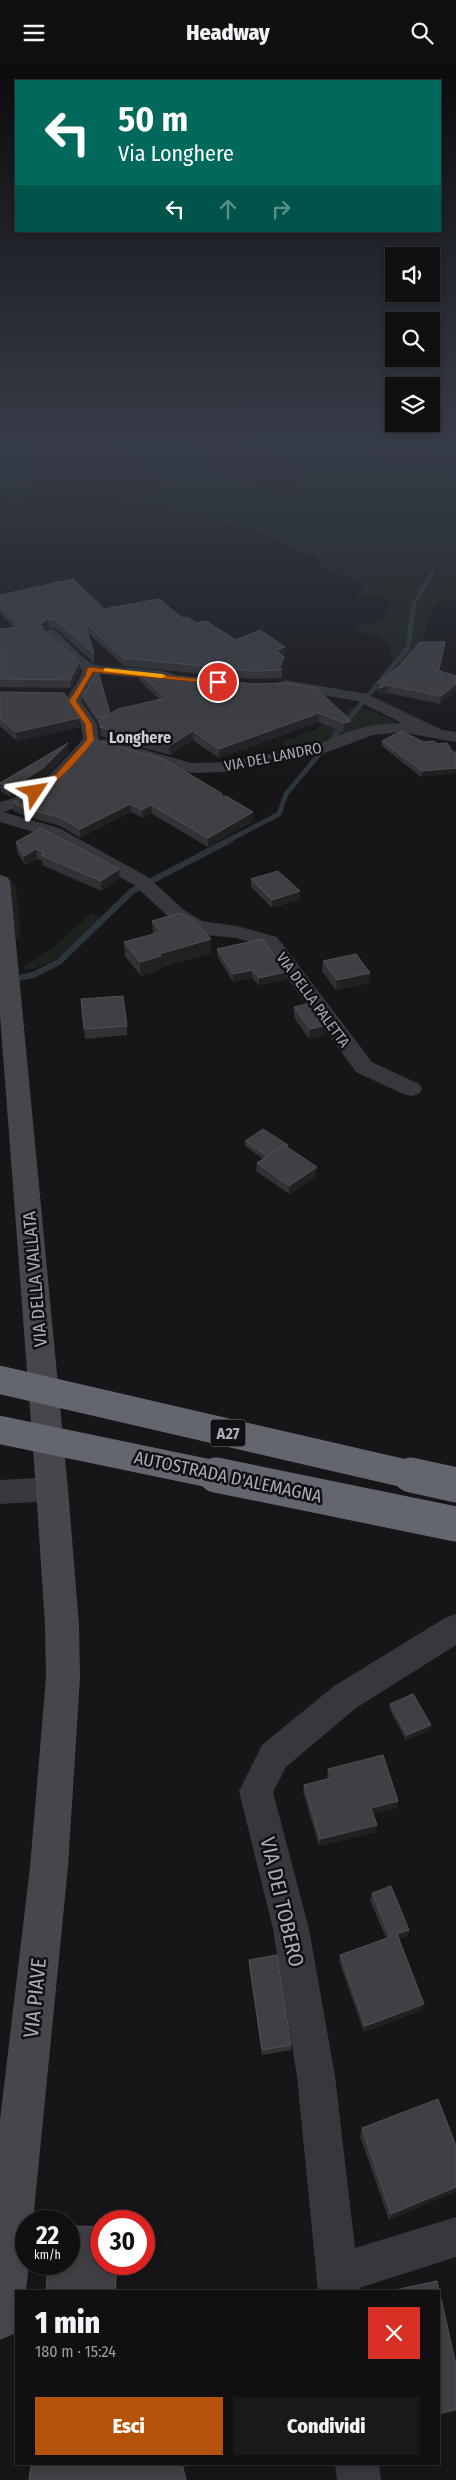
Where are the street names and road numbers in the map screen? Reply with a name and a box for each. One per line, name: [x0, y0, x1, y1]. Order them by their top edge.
street label: VIA DEL LANDRO: [223, 739, 323, 775]
street label: VIA DELLA PALETTA: [273, 949, 354, 1051]
street label: VIA DELLA VALLATA: [18, 1210, 52, 1348]
road number: A27: [210, 1420, 246, 1447]
street label: AUTOSTRADA D'ALEMAGNA: [132, 1446, 324, 1508]
street label: VIA DEI TOBERO: [254, 1834, 310, 1970]
street label: VIA PIAVE: [18, 1957, 52, 2039]

